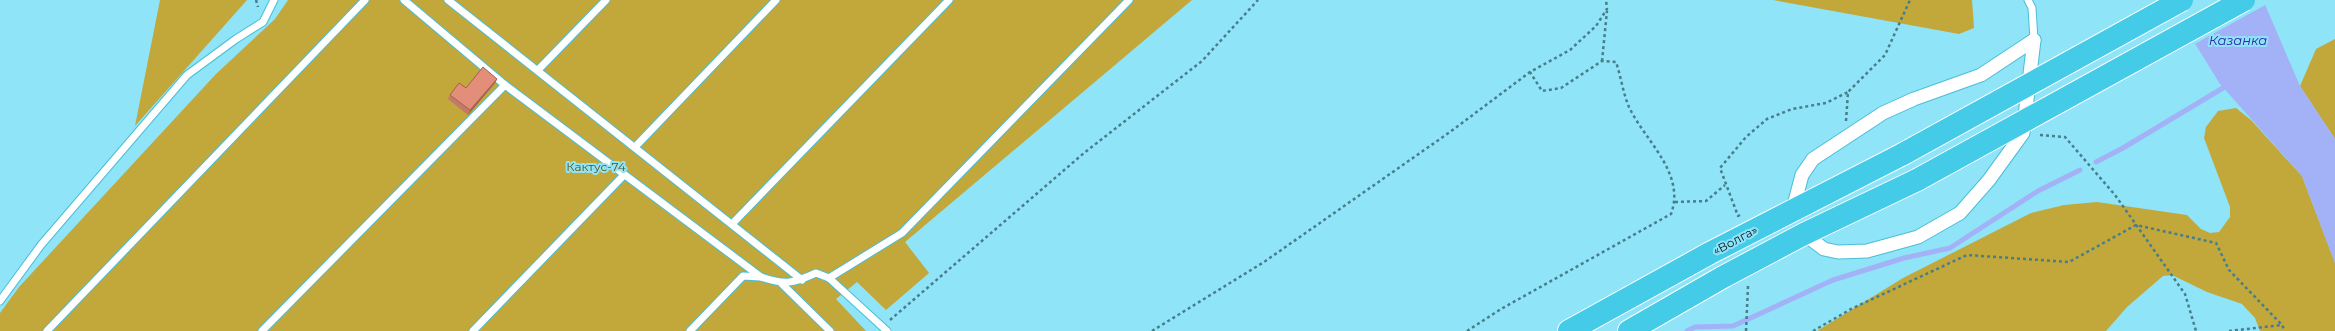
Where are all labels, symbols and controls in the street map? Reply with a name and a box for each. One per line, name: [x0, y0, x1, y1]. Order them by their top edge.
water label: Казанка: [2209, 32, 2267, 48]
park label: Кактус-74: [566, 159, 626, 174]
street label: «Волга»: [1710, 222, 1760, 258]

